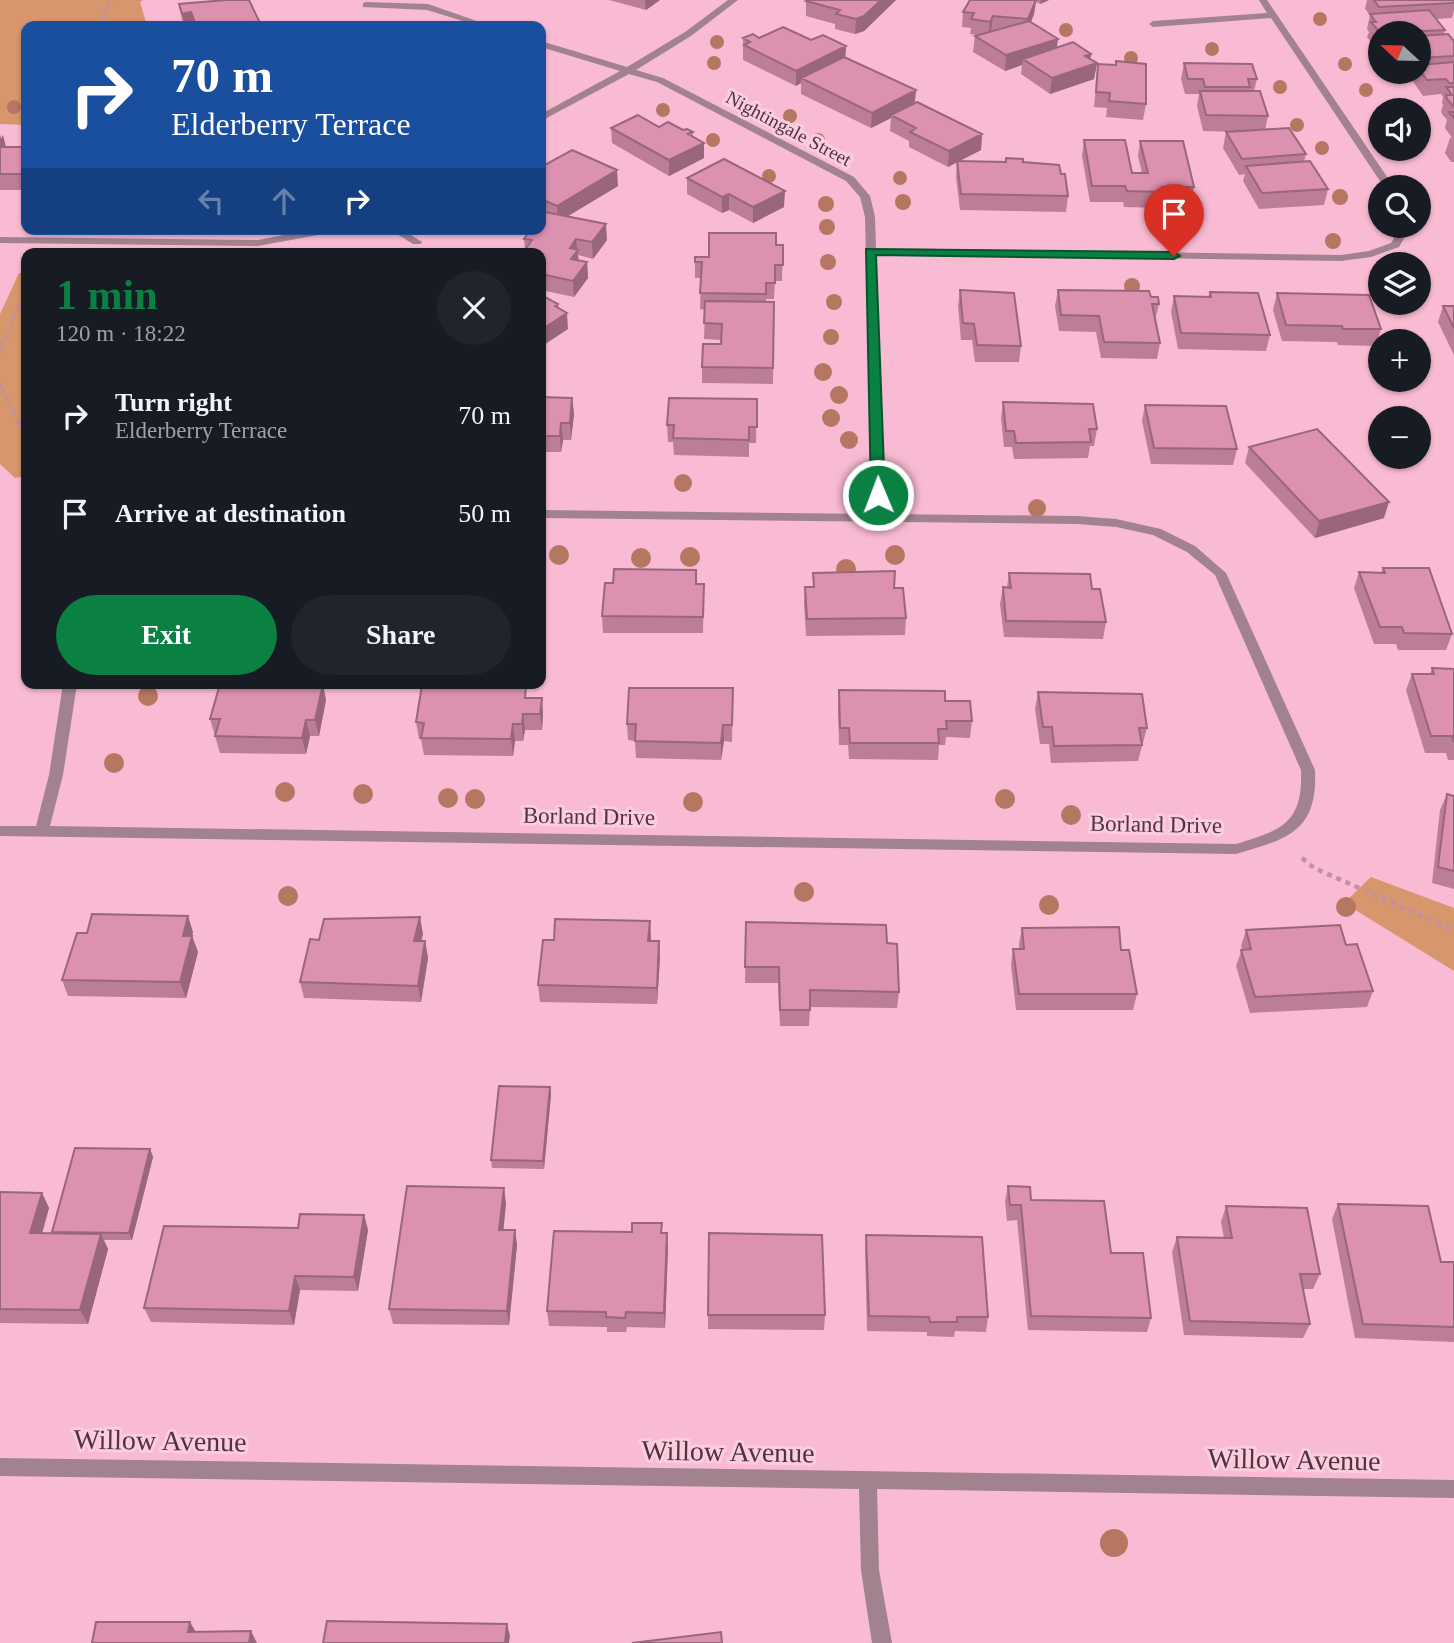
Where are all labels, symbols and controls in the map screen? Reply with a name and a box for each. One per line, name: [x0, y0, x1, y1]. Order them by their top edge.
north arrow: [1368, 21, 1432, 84]
map controls: [1368, 21, 1431, 469]
text: 70 m: [171, 48, 273, 103]
icon: right: [56, 49, 147, 140]
street label: Nightingale Street: [723, 87, 856, 171]
button: sound: [1368, 98, 1431, 161]
text: Elderberry Terrace: [171, 106, 411, 142]
button: search: [1368, 175, 1431, 238]
icon: left: [192, 182, 230, 220]
icon: ahead: [265, 182, 303, 220]
icon: right: [338, 182, 376, 220]
pin: [1144, 184, 1204, 256]
icon: arrive: [1155, 195, 1193, 233]
button: layers: [1368, 252, 1431, 315]
button: close: [437, 271, 511, 345]
text: 1 min: [56, 272, 158, 318]
text: 120 m · 18:22: [56, 321, 186, 346]
button: +: [1368, 329, 1431, 392]
text: Turn right: [115, 388, 232, 417]
icon: right: [56, 397, 94, 435]
text: 70 m: [458, 401, 511, 430]
button: −: [1368, 406, 1431, 469]
text: Elderberry Terrace: [115, 418, 287, 443]
position arrow: [841, 458, 915, 532]
icon: arrive: [56, 495, 94, 533]
text: Arrive at destination: [115, 499, 346, 528]
text: 50 m: [458, 499, 511, 528]
button: Exit: [56, 595, 277, 675]
button: Share: [291, 595, 511, 675]
street label: Borland Drive: [523, 803, 655, 830]
street label: Borland Drive: [1090, 811, 1222, 838]
street label: Willow Avenue: [73, 1423, 247, 1458]
street label: Willow Avenue: [641, 1434, 815, 1469]
street label: Willow Avenue: [1207, 1442, 1381, 1477]

